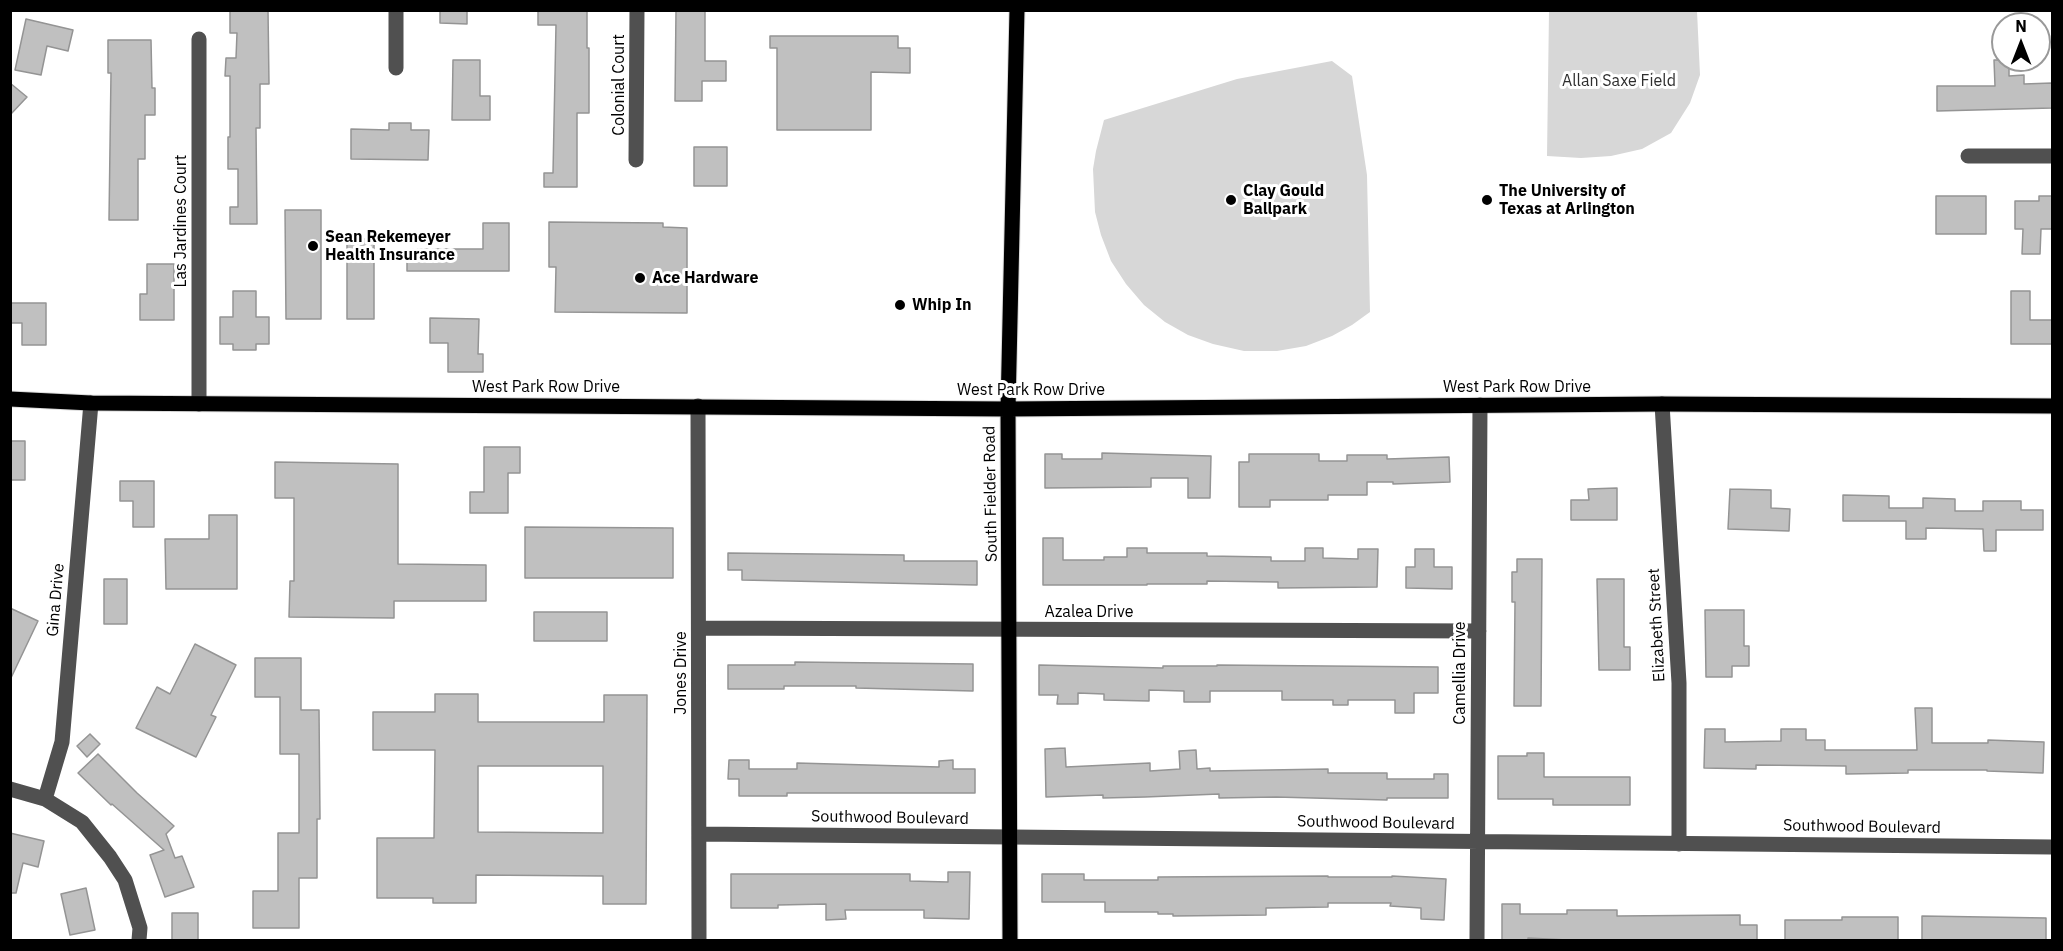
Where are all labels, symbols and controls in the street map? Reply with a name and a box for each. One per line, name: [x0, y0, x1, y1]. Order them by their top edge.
north arrow: [1991, 12, 2051, 72]
text: N: [2015, 16, 2027, 36]
street label: Colonial Court: [609, 34, 629, 136]
park label: Allan Saxe Field: [1562, 71, 1676, 91]
street label: Las Jardines Court: [171, 155, 191, 287]
place label: Clay Gould Ballpark: [1243, 181, 1324, 219]
place label: The University of Texas at Arlington: [1499, 181, 1635, 219]
marker: Clay Gould Ballpark: [1224, 193, 1238, 207]
marker: The University of Texas at Arlington: [1480, 193, 1494, 207]
place label: Sean Rekemeyer Health Insurance: [325, 227, 455, 265]
marker: Sean Rekemeyer Health Insurance: [306, 239, 320, 253]
place label: Ace Hardware: [652, 268, 758, 288]
marker: Ace Hardware: [633, 271, 647, 285]
place label: Whip In: [912, 295, 972, 315]
marker: Whip In: [893, 298, 907, 312]
street label: West Park Row Drive: [472, 377, 620, 397]
street label: West Park Row Drive: [1443, 377, 1591, 397]
street label: West Park Row Drive: [957, 380, 1105, 400]
street label: South Fielder Road: [980, 426, 1002, 562]
street label: Gina Drive: [43, 562, 69, 638]
street label: Elizabeth Street: [1644, 568, 1670, 682]
street label: Azalea Drive: [1045, 602, 1133, 622]
street label: Camellia Drive: [1450, 621, 1470, 725]
street label: Jones Drive: [671, 631, 691, 715]
street label: Southwood Boulevard: [811, 807, 969, 829]
street label: Southwood Boulevard: [1297, 812, 1455, 834]
street label: Southwood Boulevard: [1783, 816, 1941, 838]

